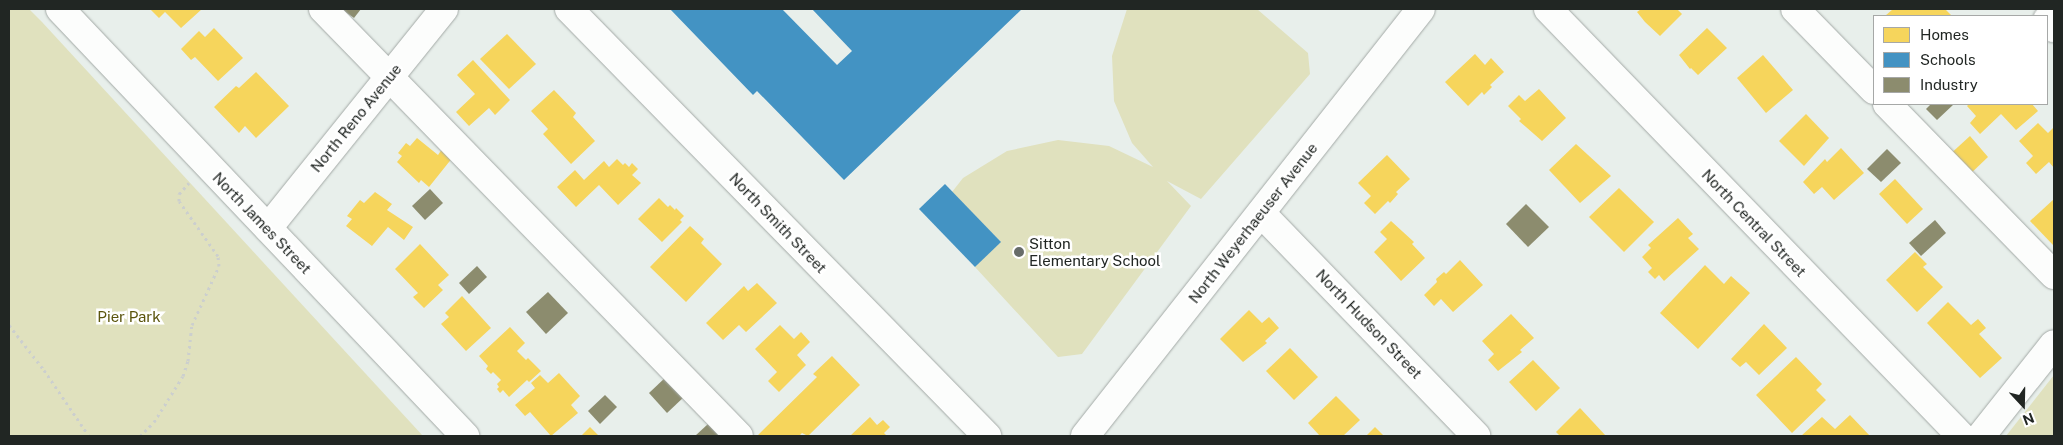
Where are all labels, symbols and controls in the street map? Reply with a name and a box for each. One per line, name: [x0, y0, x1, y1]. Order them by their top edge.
legend: [1873, 15, 2048, 105]
text: Homes: [1920, 26, 1969, 43]
text: Schools: [1920, 51, 1976, 68]
street label: North Reno Avenue: [307, 60, 405, 176]
text: Industry: [1920, 76, 1978, 93]
street label: North Weyerhaeuser Avenue: [1185, 139, 1321, 307]
street label: North Central Street: [1698, 166, 1810, 280]
street label: North James Street: [209, 169, 315, 277]
street label: North Smith Street: [726, 169, 830, 277]
place label: Sitton Elementary School: [1029, 234, 1161, 269]
marker: Sitton Elementary School: [1013, 246, 1025, 258]
street label: North Hudson Street: [1312, 266, 1426, 382]
park label: Pier Park: [97, 308, 161, 326]
north arrow: [1998, 380, 2048, 430]
text: N: [2020, 410, 2036, 428]

